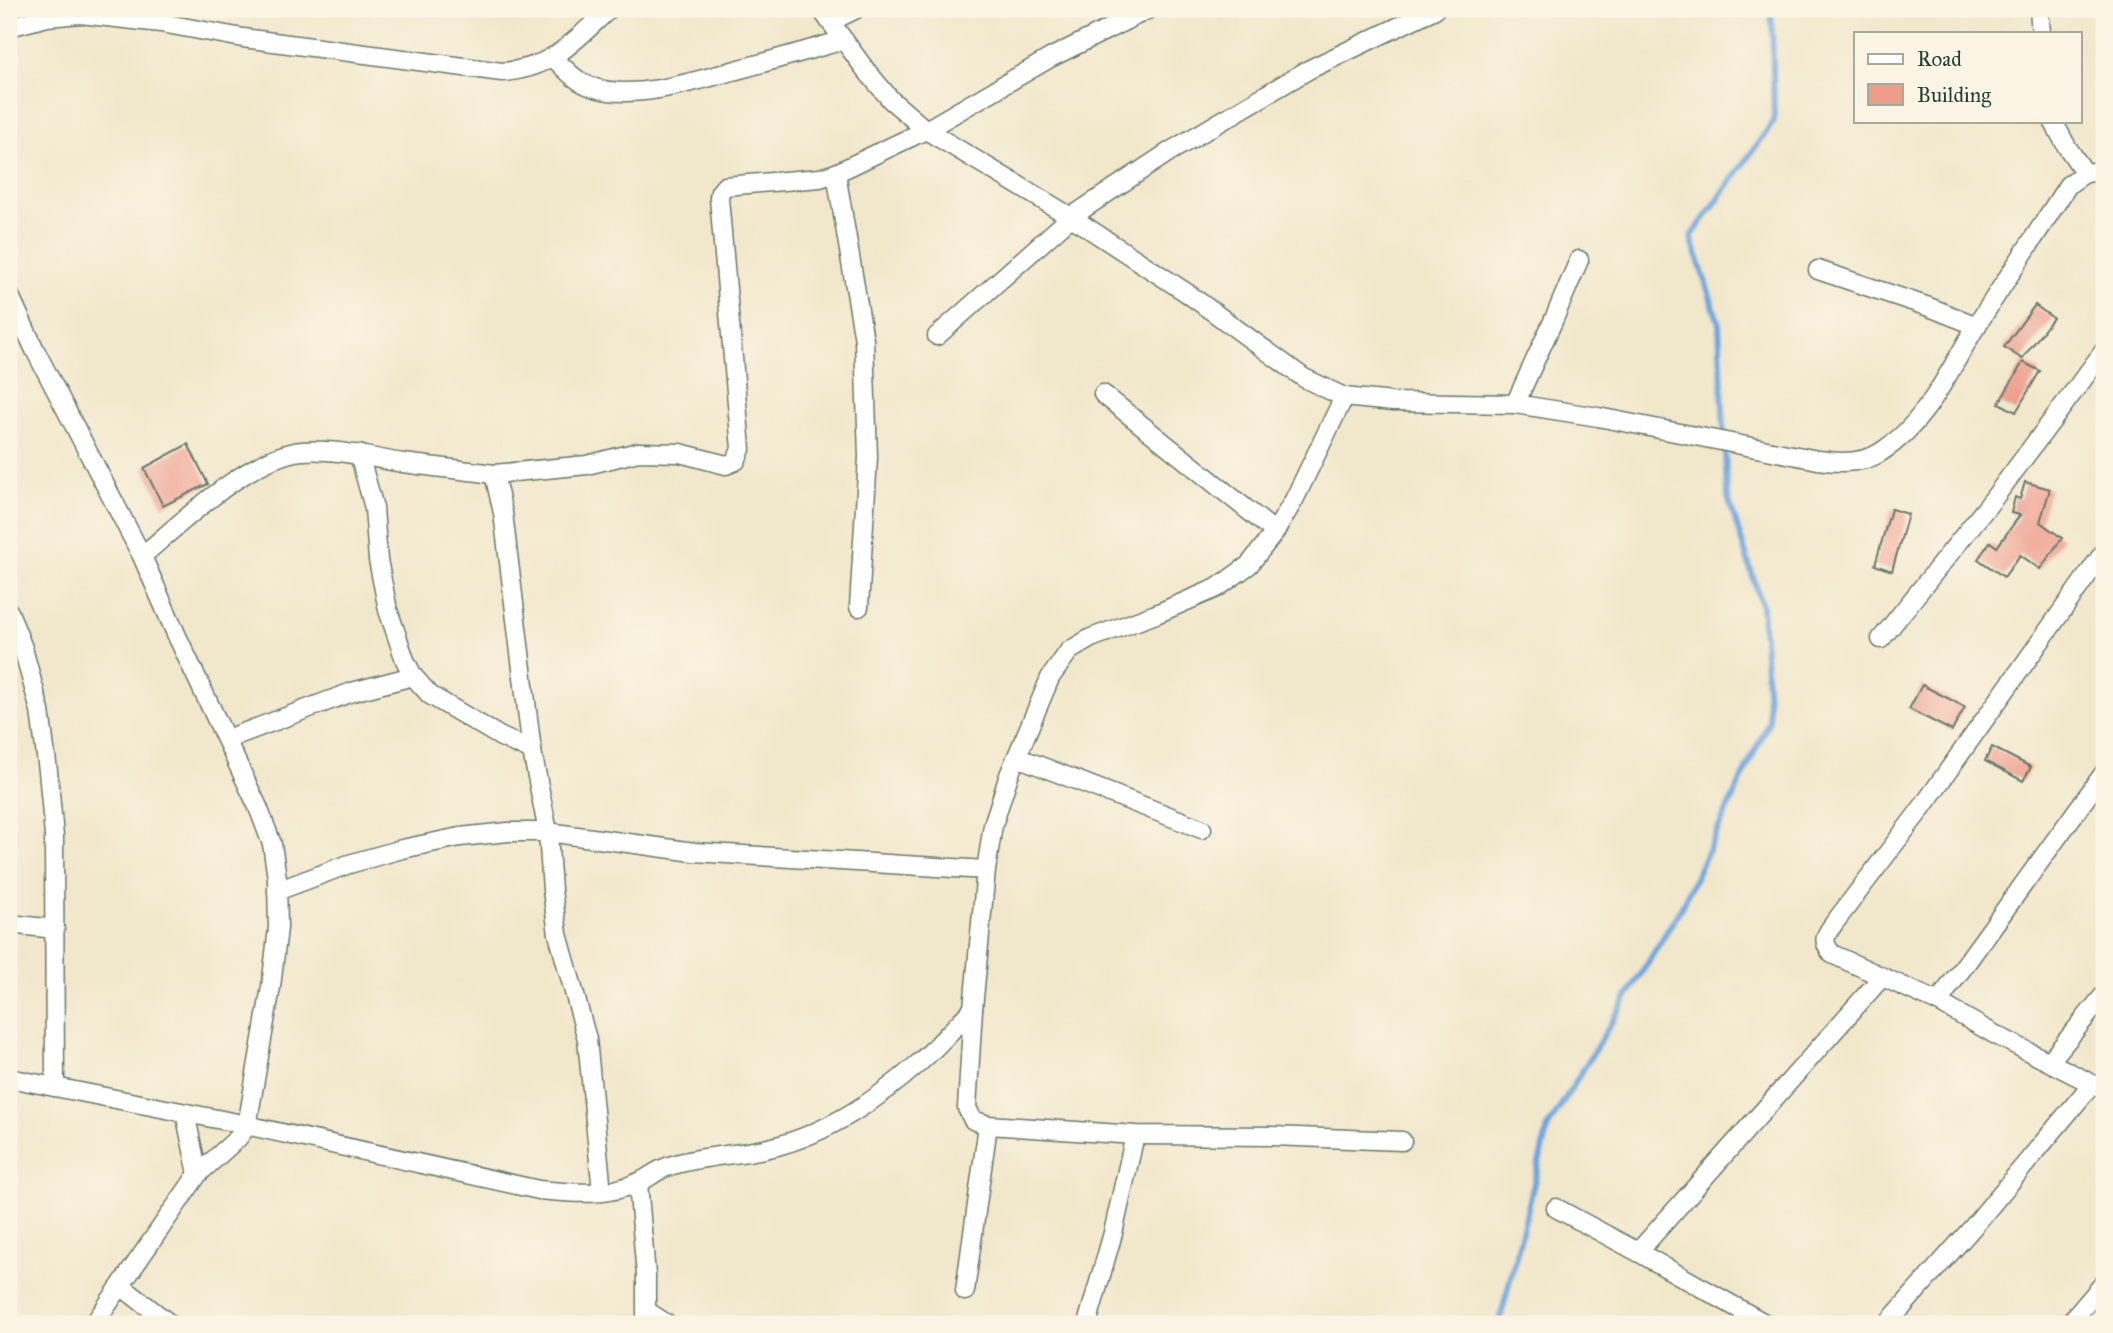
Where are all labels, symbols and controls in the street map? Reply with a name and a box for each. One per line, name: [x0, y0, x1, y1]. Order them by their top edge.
legend: [1854, 32, 2082, 122]
text: Road: [1917, 46, 1962, 72]
text: Building: [1917, 82, 1991, 108]

